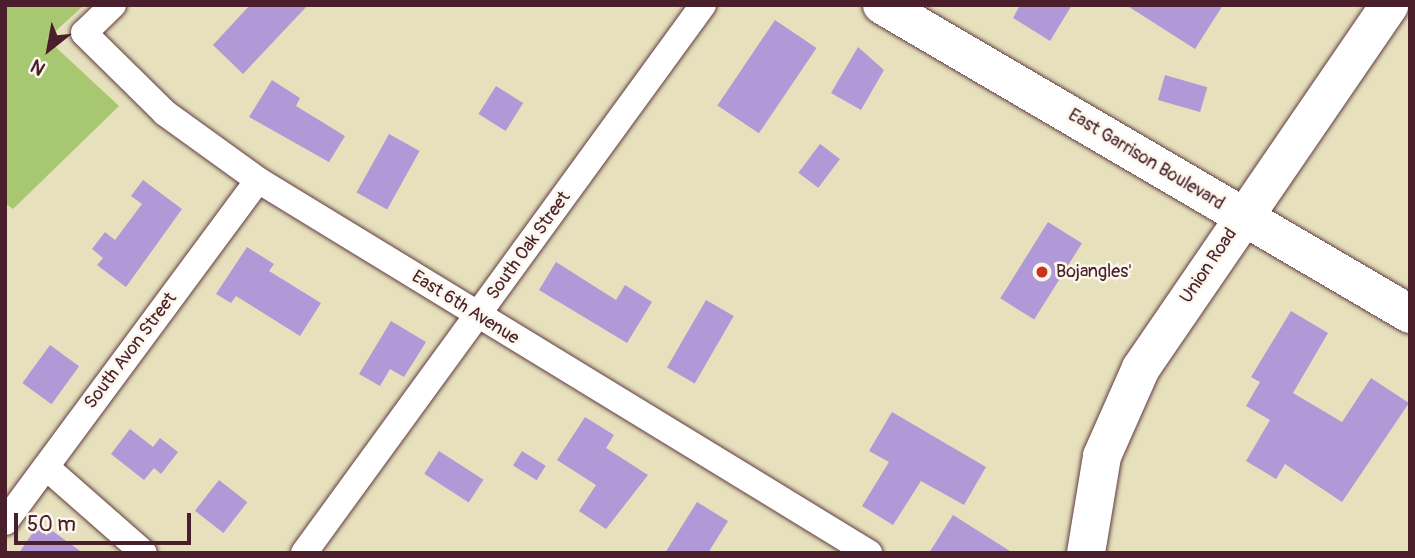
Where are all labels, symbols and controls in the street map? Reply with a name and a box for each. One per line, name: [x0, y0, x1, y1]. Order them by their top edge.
north arrow: [14, 14, 84, 84]
text: N: [26, 53, 50, 81]
street label: East Garrison Boulevard: [1064, 105, 1228, 215]
street label: South Oak Street: [482, 188, 576, 304]
street label: Union Road: [1176, 224, 1242, 308]
place label: Bojangles': [1056, 261, 1132, 283]
marker: Bojangles': [1034, 264, 1050, 280]
street label: East 6th Avenue: [407, 266, 523, 350]
street label: South Avon Street: [80, 289, 182, 413]
scale bar: [18, 498, 194, 542]
text: 50 m: [27, 511, 76, 538]

